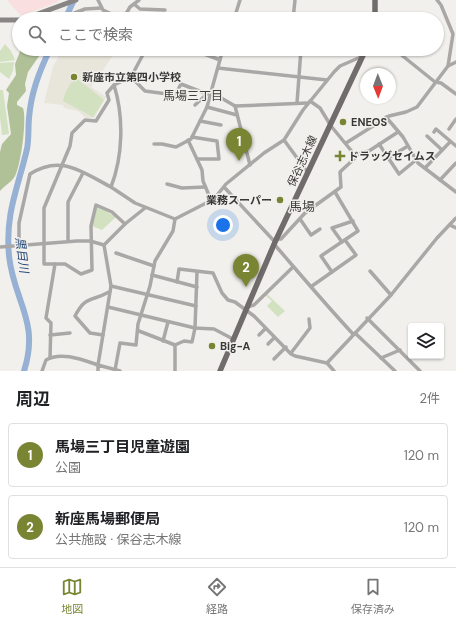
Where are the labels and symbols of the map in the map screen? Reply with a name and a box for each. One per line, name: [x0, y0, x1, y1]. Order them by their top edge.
north arrow: [360, 68, 396, 104]
place label: 新座市立第四小学校: [82, 70, 181, 84]
marker: 新座市立第四小学校: [69, 72, 79, 82]
district label: 馬場三丁目: [163, 88, 223, 104]
place label: ENEOS: [351, 115, 387, 129]
marker: ENEOS: [338, 117, 348, 127]
pin: 1: [226, 128, 252, 161]
street label: 保谷志木線: [284, 133, 320, 189]
place label: ドラッグセイムス: [348, 149, 436, 163]
marker: ドラッグセイムス: [335, 151, 345, 161]
place label: 業務スーパー: [206, 193, 272, 207]
marker: 業務スーパー: [275, 195, 285, 205]
district label: 馬場: [289, 198, 315, 215]
your location: [213, 215, 233, 235]
water label: 黒目川: [12, 236, 32, 276]
pin: 2: [233, 254, 259, 287]
place label: Big-A: [220, 339, 251, 353]
marker: Big-A: [207, 341, 217, 351]

